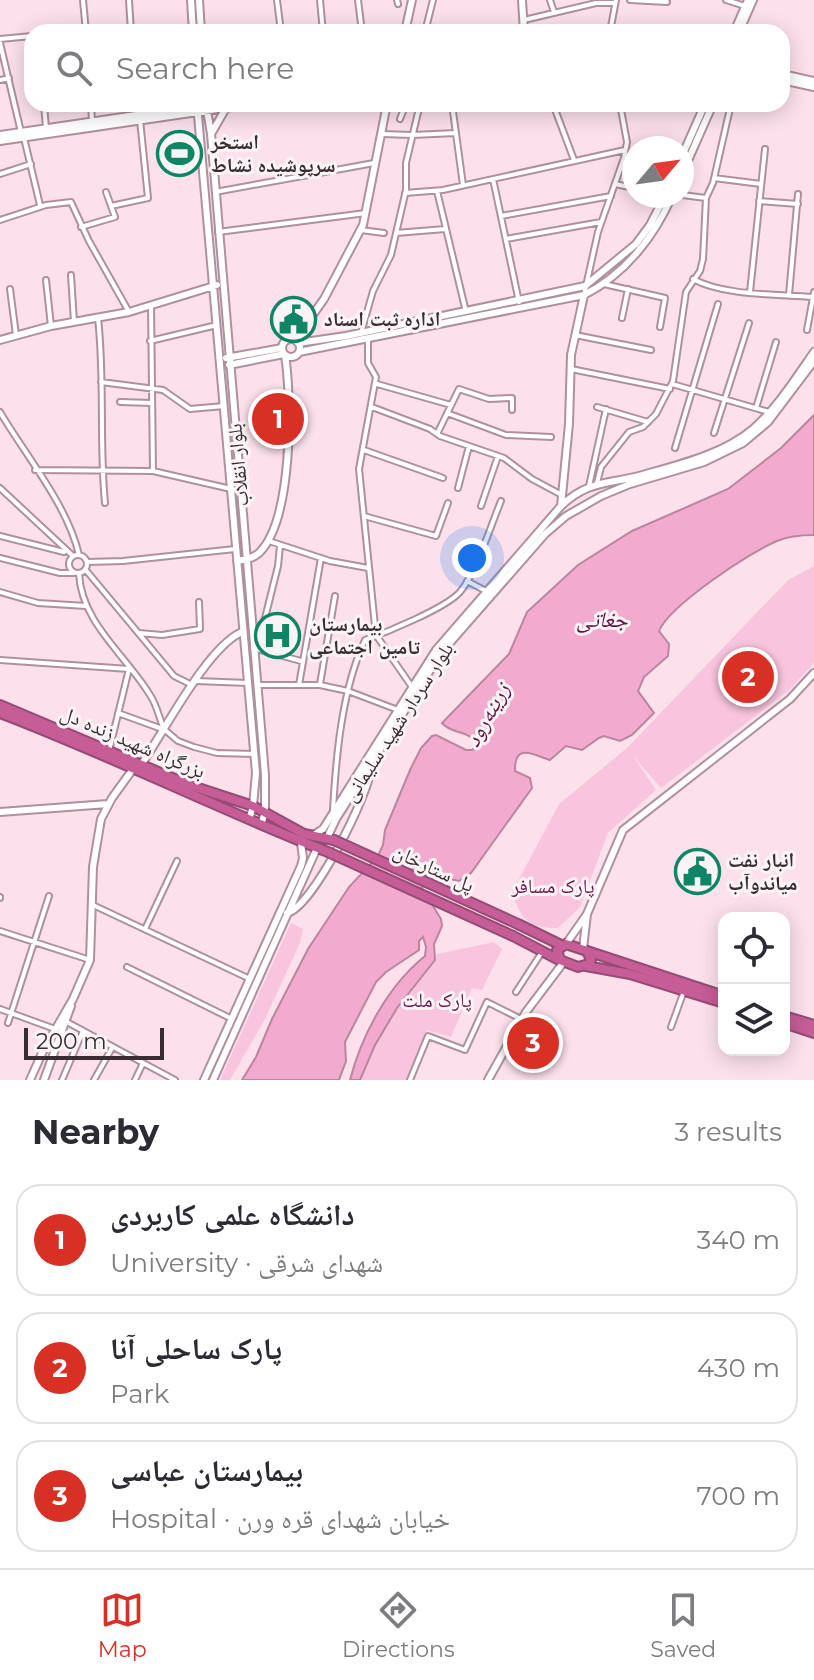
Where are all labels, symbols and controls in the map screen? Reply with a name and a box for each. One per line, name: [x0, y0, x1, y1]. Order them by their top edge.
search box: [24, 24, 790, 112]
icon: search: [52, 46, 96, 90]
text: Search here: [116, 50, 294, 87]
sports icon: استخر سرپوشیده نشاط: [156, 129, 204, 177]
place label: استخر سرپوشیده نشاط: [210, 130, 336, 177]
north arrow: [622, 136, 694, 208]
public building icon: اداره ثبت اسناد: [269, 295, 317, 343]
place label: اداره ثبت اسناد: [324, 307, 440, 331]
pin: 1: [252, 389, 304, 449]
street label: بلوار انقلاب: [222, 423, 254, 507]
your location: [452, 538, 492, 578]
water label: جغاتی: [576, 606, 629, 633]
hospital icon: بیمارستان تامین اجتماعی: [254, 612, 302, 660]
place label: بیمارستان تامین اجتماعی: [309, 612, 421, 660]
street label: بلوار سردار شهید سلیمانی: [337, 638, 459, 806]
pin: 2: [722, 647, 774, 707]
water label: زرینه‌رود: [459, 676, 517, 752]
street label: بزرگراه شهید زنده دل: [57, 701, 209, 783]
street label: پل ستارخان: [390, 839, 478, 897]
public building icon: انبار نفت میاندوآب: [673, 847, 721, 895]
place label: انبار نفت میاندوآب: [728, 848, 797, 895]
park label: پارک مسافر: [510, 874, 595, 898]
map controls: [718, 912, 790, 1056]
button: locate: [718, 912, 790, 984]
button: layers: [718, 984, 790, 1056]
park label: پارک ملت: [402, 988, 472, 1012]
pin: 3: [507, 1013, 559, 1073]
scale bar: [24, 1024, 164, 1060]
text: 200 m: [36, 1028, 107, 1055]
text: Nearby: [32, 1111, 159, 1153]
text: 3 results: [675, 1116, 782, 1148]
text: دانشگاه علمی کاربردی: [110, 1196, 355, 1233]
text: 1: [55, 1224, 65, 1256]
text: 340 m: [697, 1224, 780, 1256]
text: University · شهدای شرقی: [110, 1247, 383, 1279]
text: پارک ساحلی آنا: [110, 1330, 282, 1367]
text: 2: [52, 1352, 68, 1384]
text: 430 m: [697, 1352, 780, 1384]
text: Park: [110, 1378, 169, 1410]
text: بیمارستان عباسی: [110, 1452, 303, 1489]
text: 3: [52, 1480, 68, 1512]
text: 700 m: [696, 1480, 780, 1512]
text: Hospital · خیابان شهدای قره ورن: [110, 1503, 450, 1535]
tab: Map: [98, 1588, 147, 1663]
tab: Directions: [342, 1588, 455, 1663]
tab: Saved: [650, 1588, 716, 1663]

